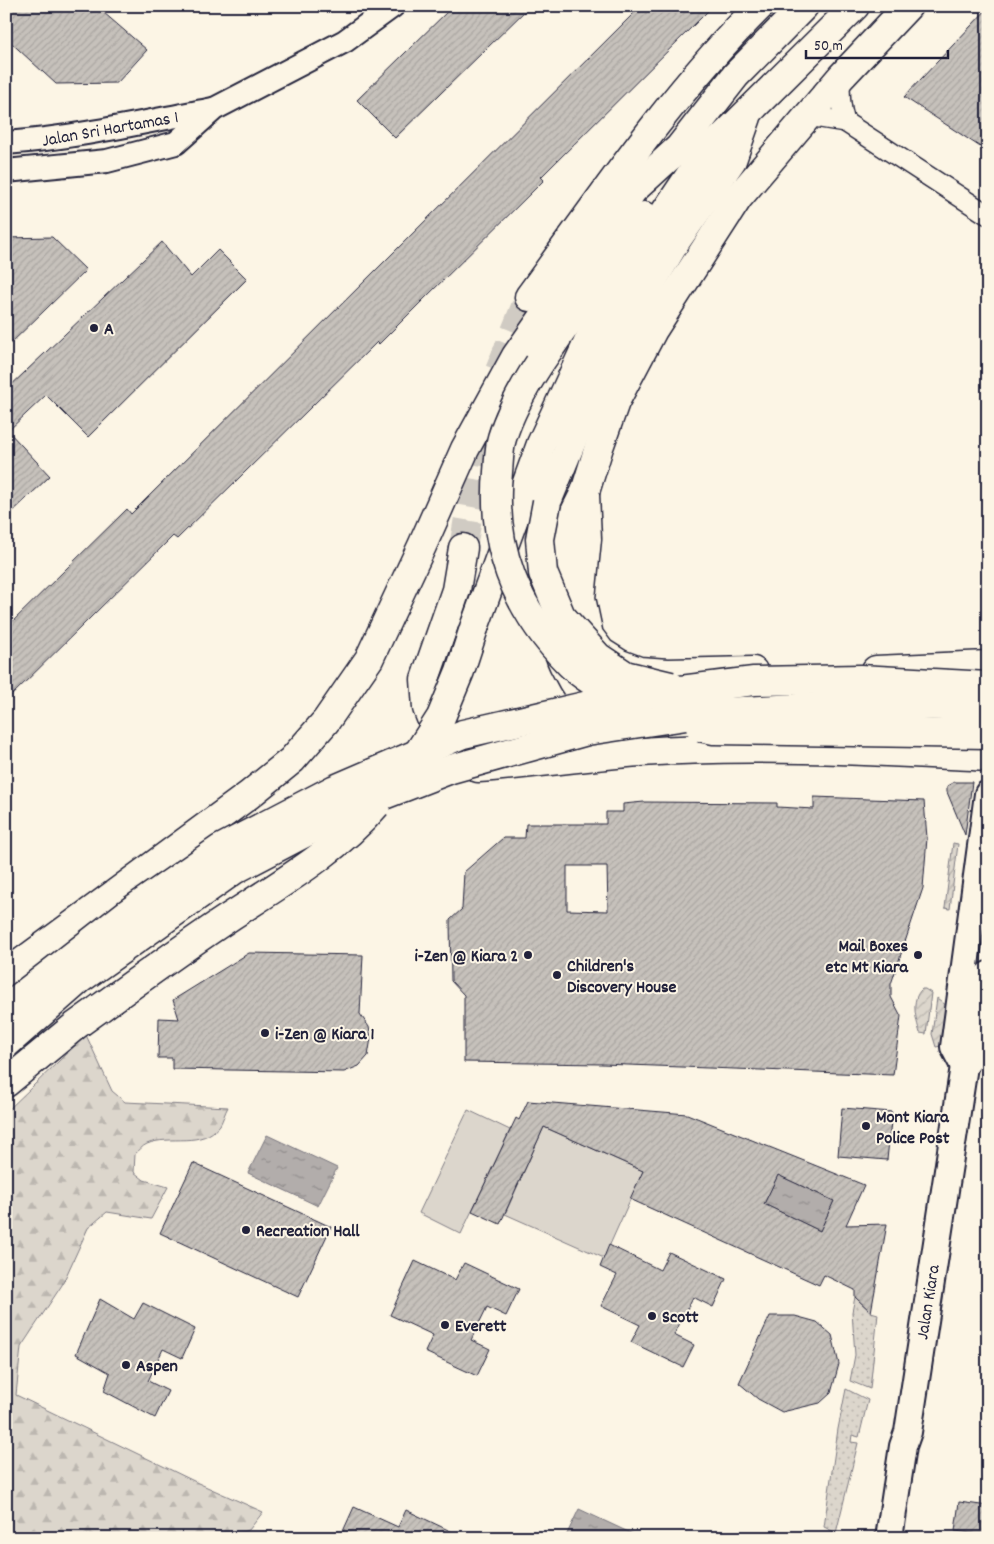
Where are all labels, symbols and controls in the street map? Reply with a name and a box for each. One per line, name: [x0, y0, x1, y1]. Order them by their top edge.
scale bar: [806, 28, 949, 60]
text: 50 m: [814, 36, 843, 58]
street label: Jalan Sri Hartamas 1: [40, 106, 181, 155]
place label: A: [104, 318, 114, 343]
marker: A: [88, 322, 100, 334]
place label: Mail Boxes etc Mt Kiara: [826, 935, 909, 981]
place label: i-Zen @ Kiara 2: [415, 945, 518, 970]
marker: i-Zen @ Kiara 2: [522, 949, 534, 961]
marker: Mail Boxes etc Mt Kiara: [912, 949, 924, 961]
place label: Children's Discovery House: [567, 955, 676, 1001]
marker: Children's Discovery House: [551, 969, 563, 981]
place label: i-Zen @ Kiara 1: [275, 1023, 375, 1048]
marker: i-Zen @ Kiara 1: [259, 1027, 271, 1039]
place label: Mont Kiara Police Post: [876, 1106, 950, 1152]
marker: Mont Kiara Police Post: [860, 1120, 872, 1132]
place label: Recreation Hall: [256, 1220, 360, 1245]
marker: Recreation Hall: [240, 1224, 252, 1236]
street label: Jalan Kiara: [911, 1263, 948, 1342]
place label: Scott: [662, 1306, 699, 1331]
marker: Scott: [646, 1310, 658, 1322]
place label: Everett: [455, 1315, 507, 1340]
marker: Everett: [439, 1319, 451, 1331]
place label: Aspen: [136, 1355, 178, 1380]
marker: Aspen: [120, 1359, 132, 1371]

